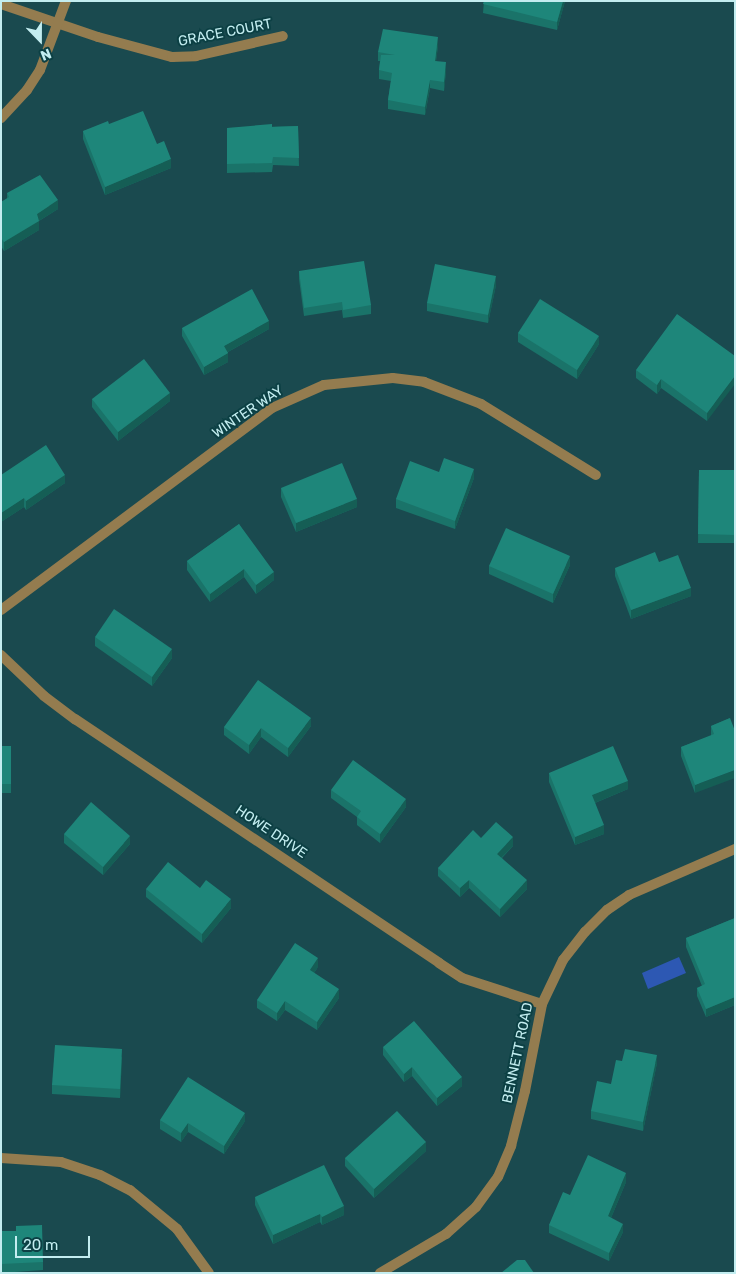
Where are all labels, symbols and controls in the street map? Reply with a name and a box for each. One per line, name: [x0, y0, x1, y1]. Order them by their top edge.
north arrow: [15, 15, 65, 65]
street label: GRACE COURT: [177, 16, 273, 50]
text: N: [38, 45, 54, 64]
street label: WINTER WAY: [209, 382, 287, 442]
street label: HOWE DRIVE: [232, 802, 310, 862]
street label: BENNETT ROAD: [499, 1001, 537, 1105]
scale bar: [18, 1226, 92, 1258]
text: 20 m: [23, 1236, 58, 1254]

